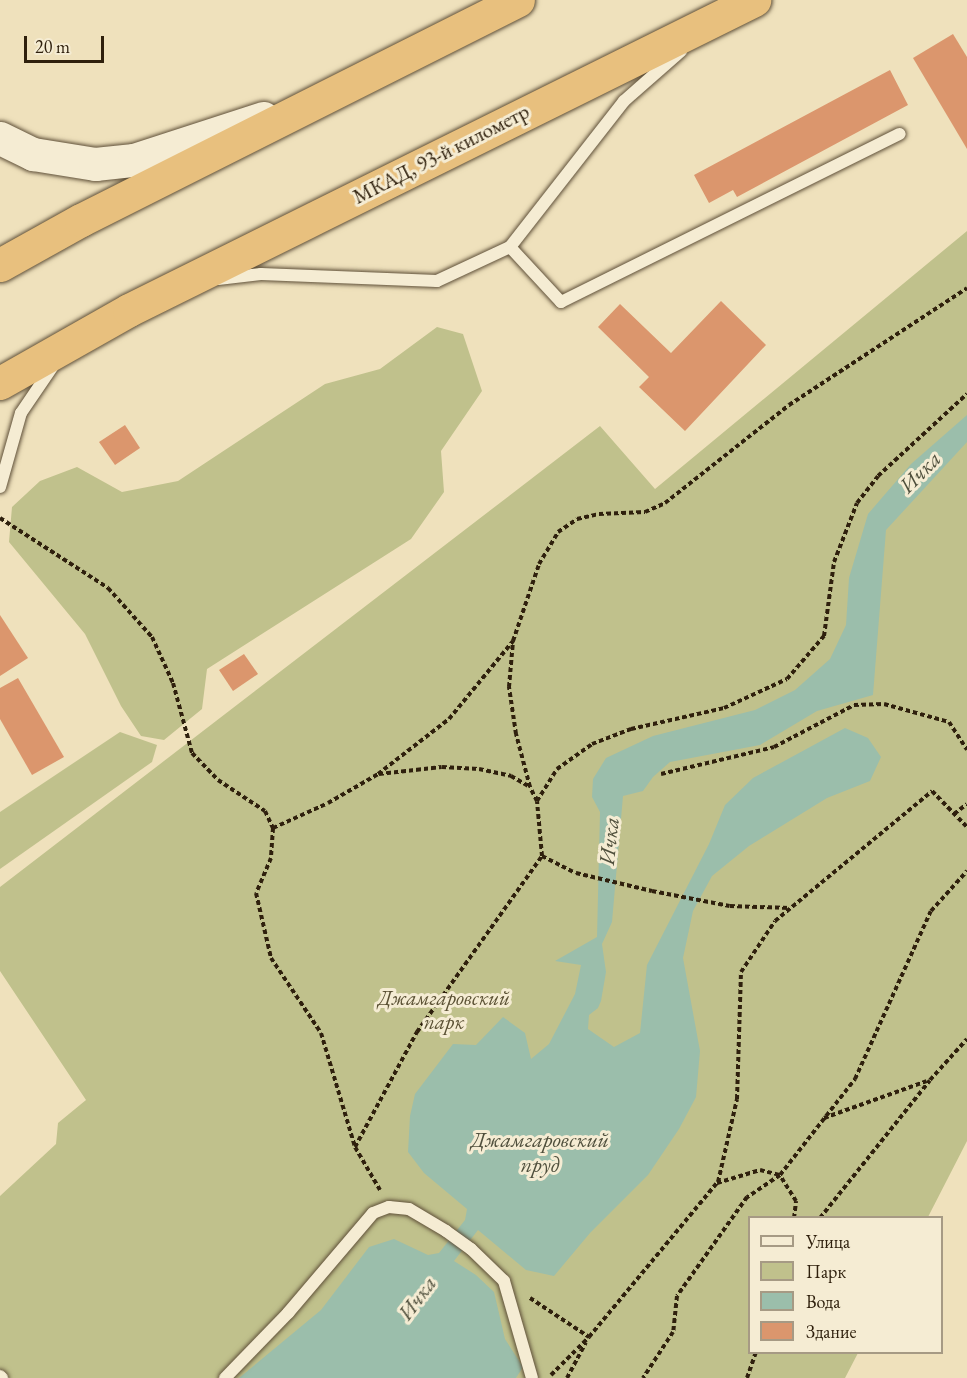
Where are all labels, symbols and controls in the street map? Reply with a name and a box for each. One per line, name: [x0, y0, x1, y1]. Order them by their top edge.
scale bar: [27, 24, 106, 62]
text: 20 m: [35, 35, 70, 58]
street label: МКАД, 93-й километр: [349, 99, 533, 209]
water label: Ичка: [894, 446, 946, 498]
water label: Ичка: [593, 816, 625, 866]
park label: Джамгаровский парк: [378, 985, 510, 1035]
water label: Джамгаровский пруд: [471, 1126, 609, 1178]
legend: [748, 1216, 943, 1354]
text: Улица: [806, 1230, 850, 1253]
text: Парк: [806, 1260, 846, 1283]
water label: Ичка: [392, 1271, 442, 1325]
text: Вода: [806, 1290, 840, 1313]
text: Здание: [806, 1320, 856, 1343]

